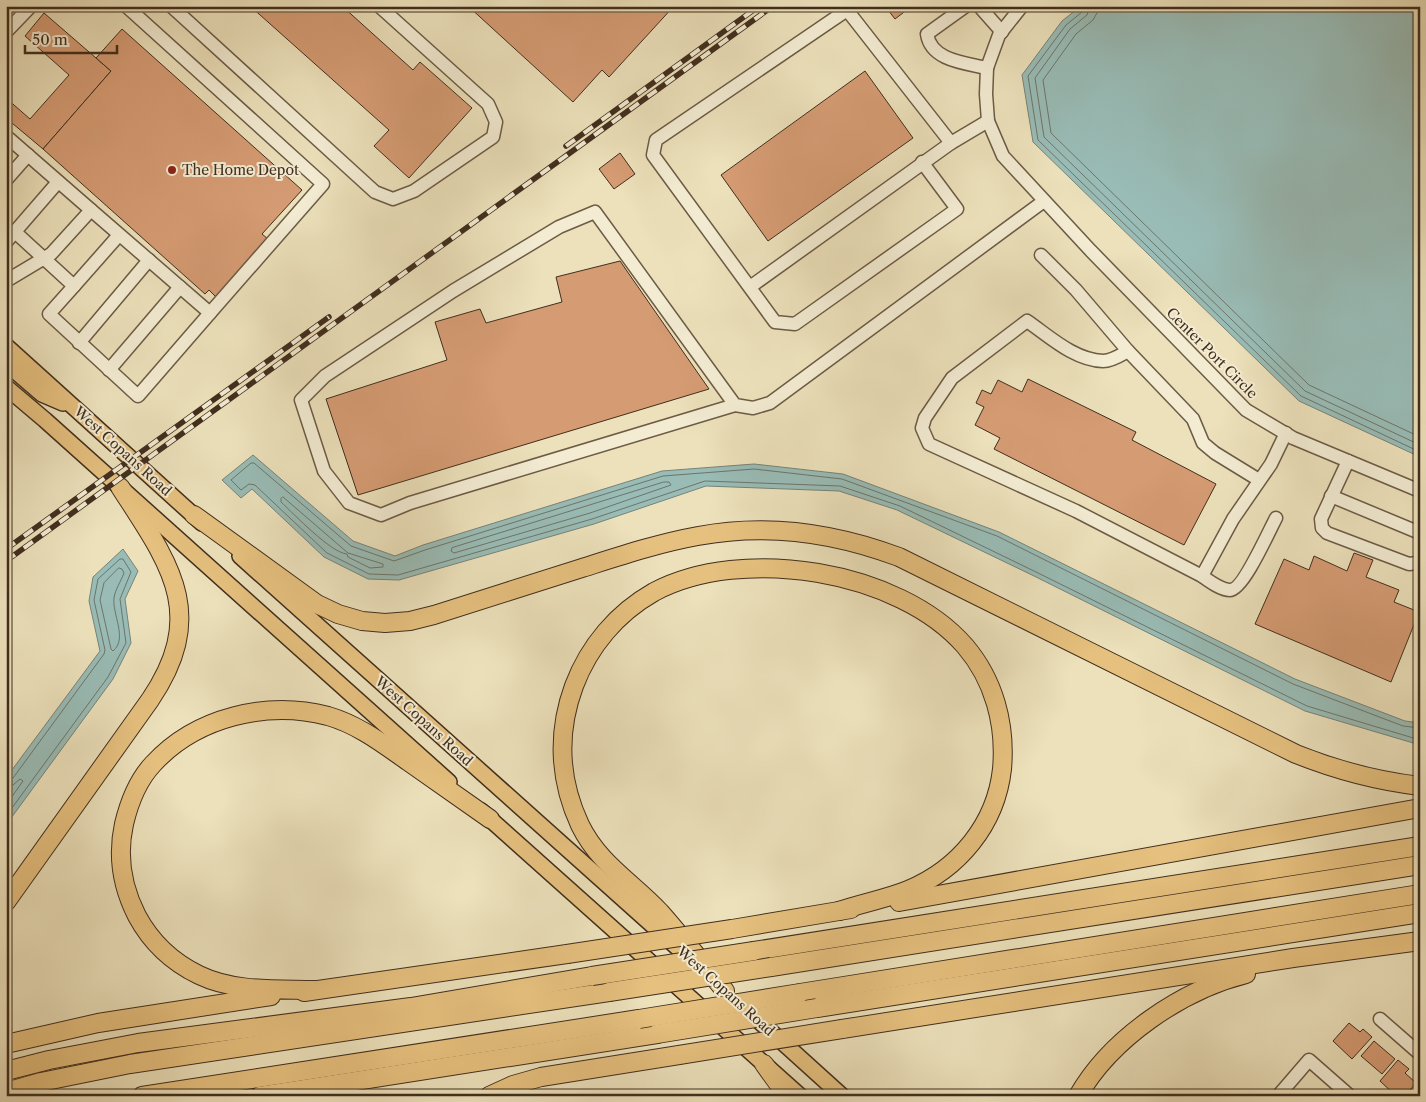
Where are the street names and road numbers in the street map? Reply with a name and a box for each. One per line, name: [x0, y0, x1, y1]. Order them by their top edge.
street label: Center Port Circle: [1163, 304, 1262, 403]
street label: West Copans Road: [70, 402, 176, 500]
street label: West Copans Road: [371, 672, 477, 770]
street label: West Copans Road: [673, 942, 779, 1040]

